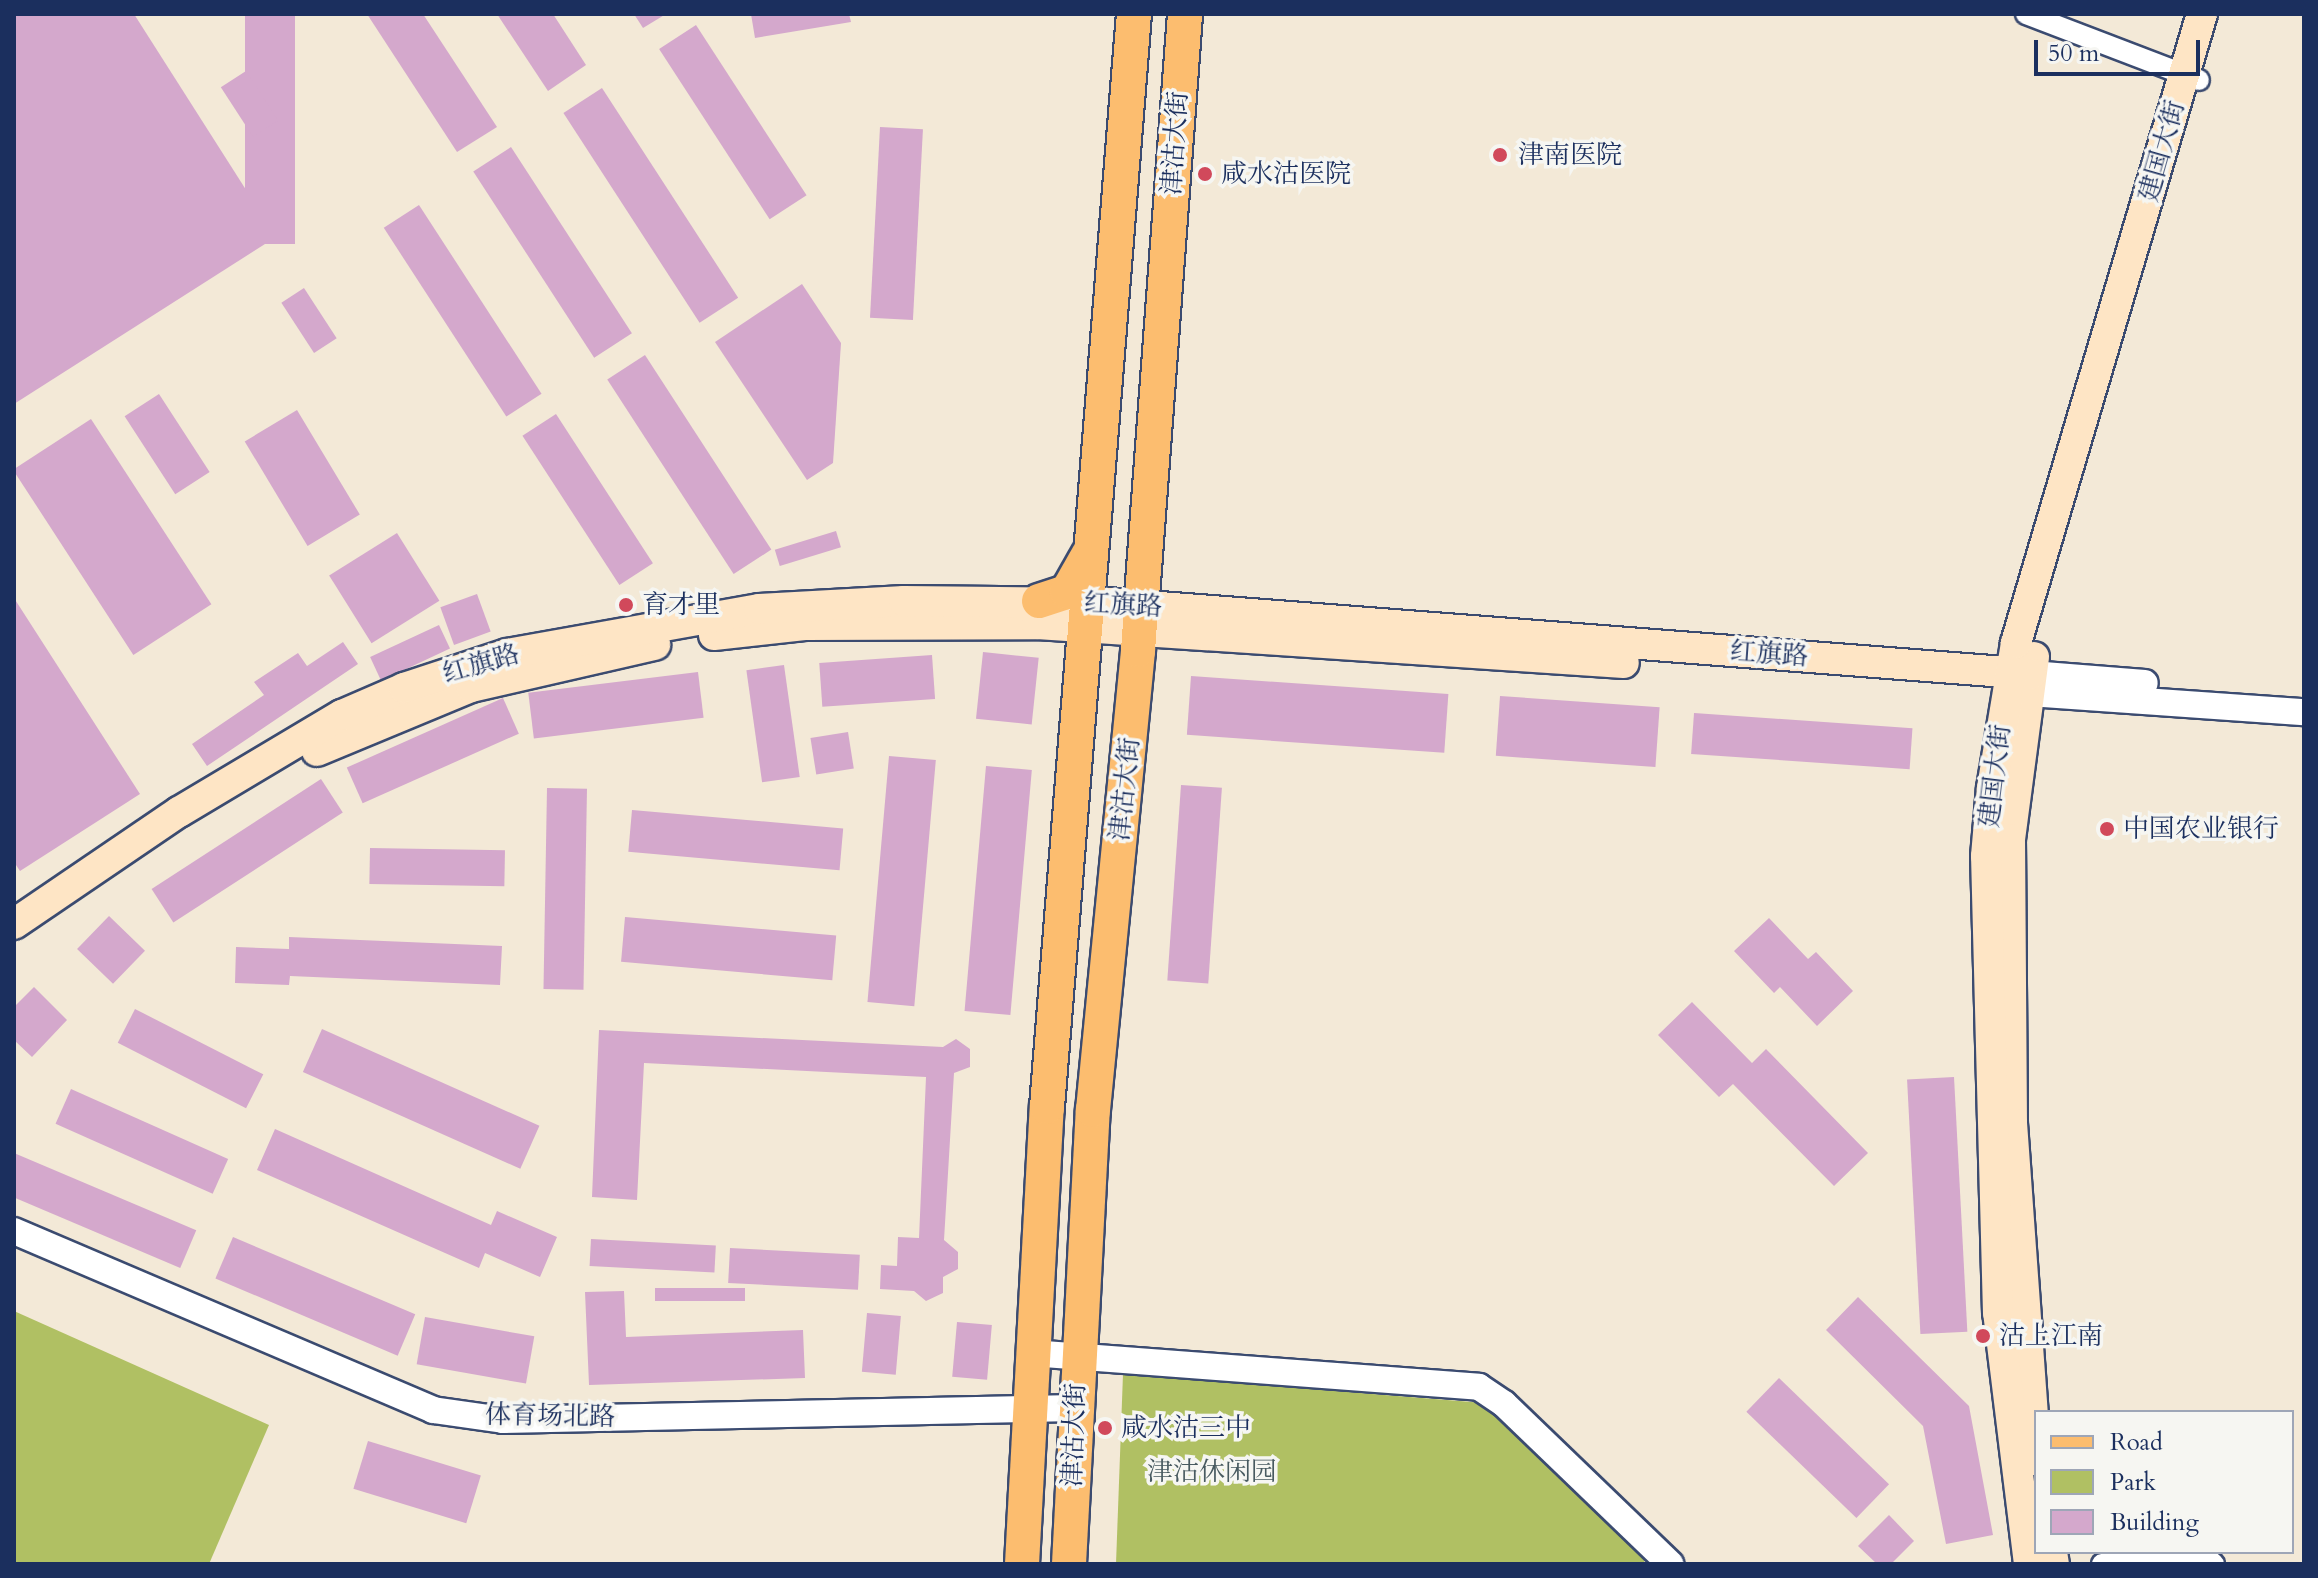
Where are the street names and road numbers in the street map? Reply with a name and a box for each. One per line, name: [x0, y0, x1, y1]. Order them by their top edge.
street label: 津沽大街: [1156, 90, 1194, 196]
street label: 建国大街: [2133, 97, 2191, 205]
street label: 红旗路: [1083, 587, 1163, 623]
street label: 红旗路: [1729, 636, 1809, 672]
street label: 红旗路: [439, 638, 523, 690]
street label: 建国大街: [1973, 722, 2017, 830]
street label: 津沽大街: [1104, 736, 1146, 842]
street label: 津沽大街: [1057, 1382, 1091, 1488]
street label: 体育场北路: [485, 1399, 615, 1433]

